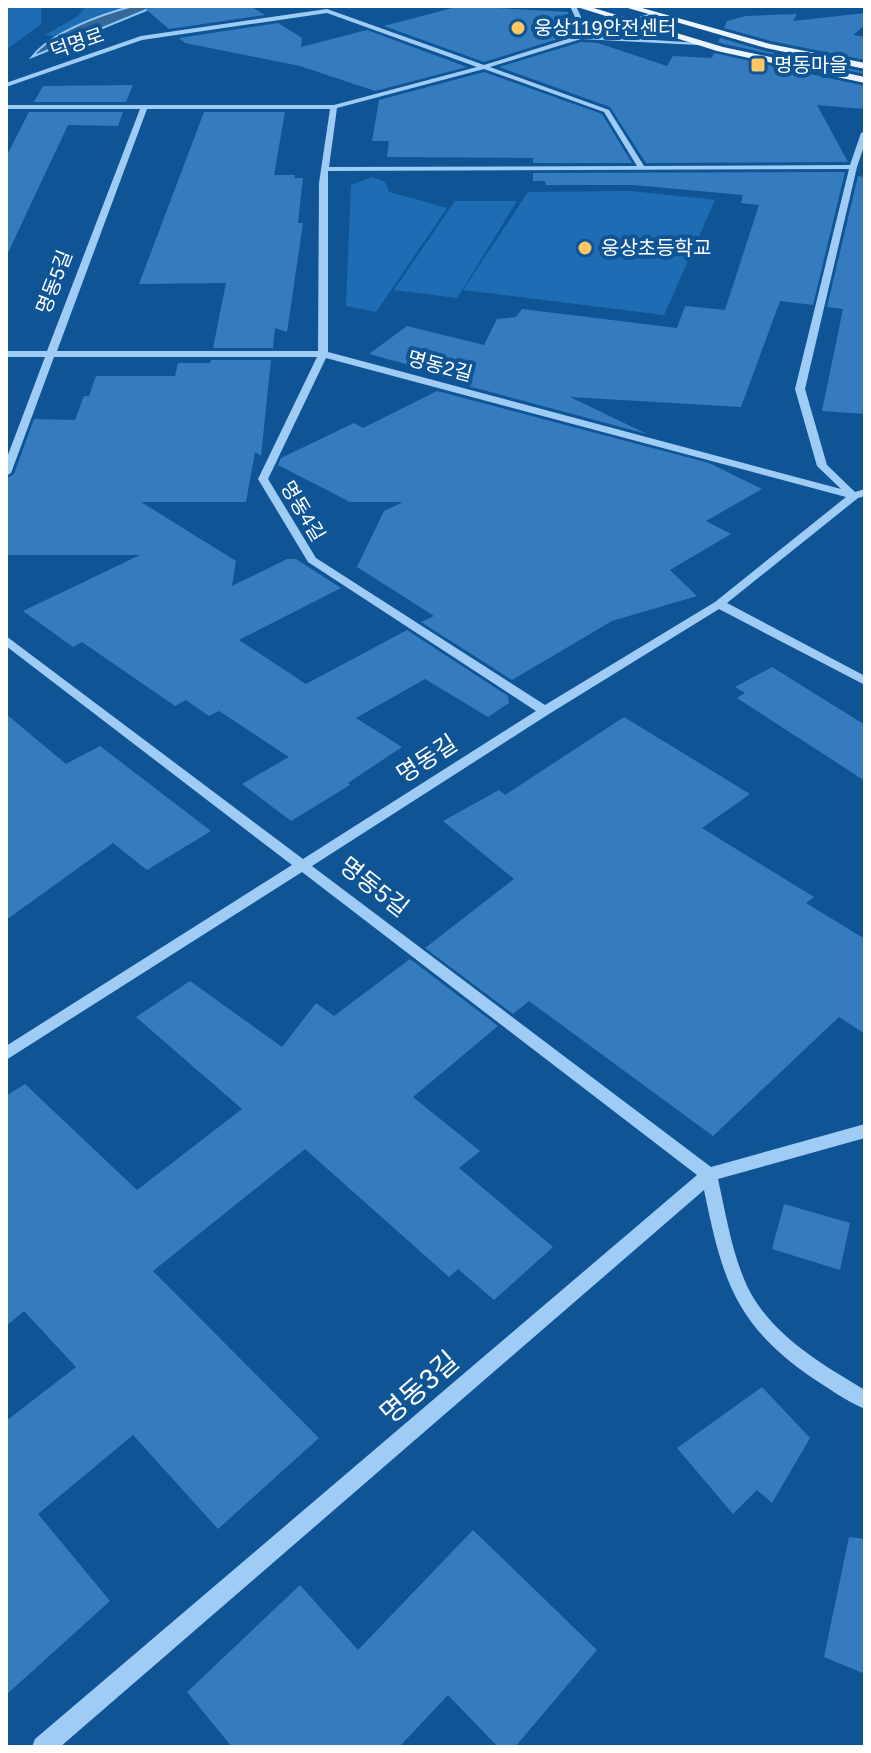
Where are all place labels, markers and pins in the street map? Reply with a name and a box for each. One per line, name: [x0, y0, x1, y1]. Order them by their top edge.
place label: 웅상119안전센터: [534, 17, 676, 39]
marker: 웅상119안전센터: [509, 19, 527, 37]
place label: 명동마을: [774, 54, 848, 76]
marker: 명동마을: [749, 56, 767, 74]
place label: 웅상초등학교: [601, 237, 711, 259]
marker: 웅상초등학교: [576, 239, 594, 257]

